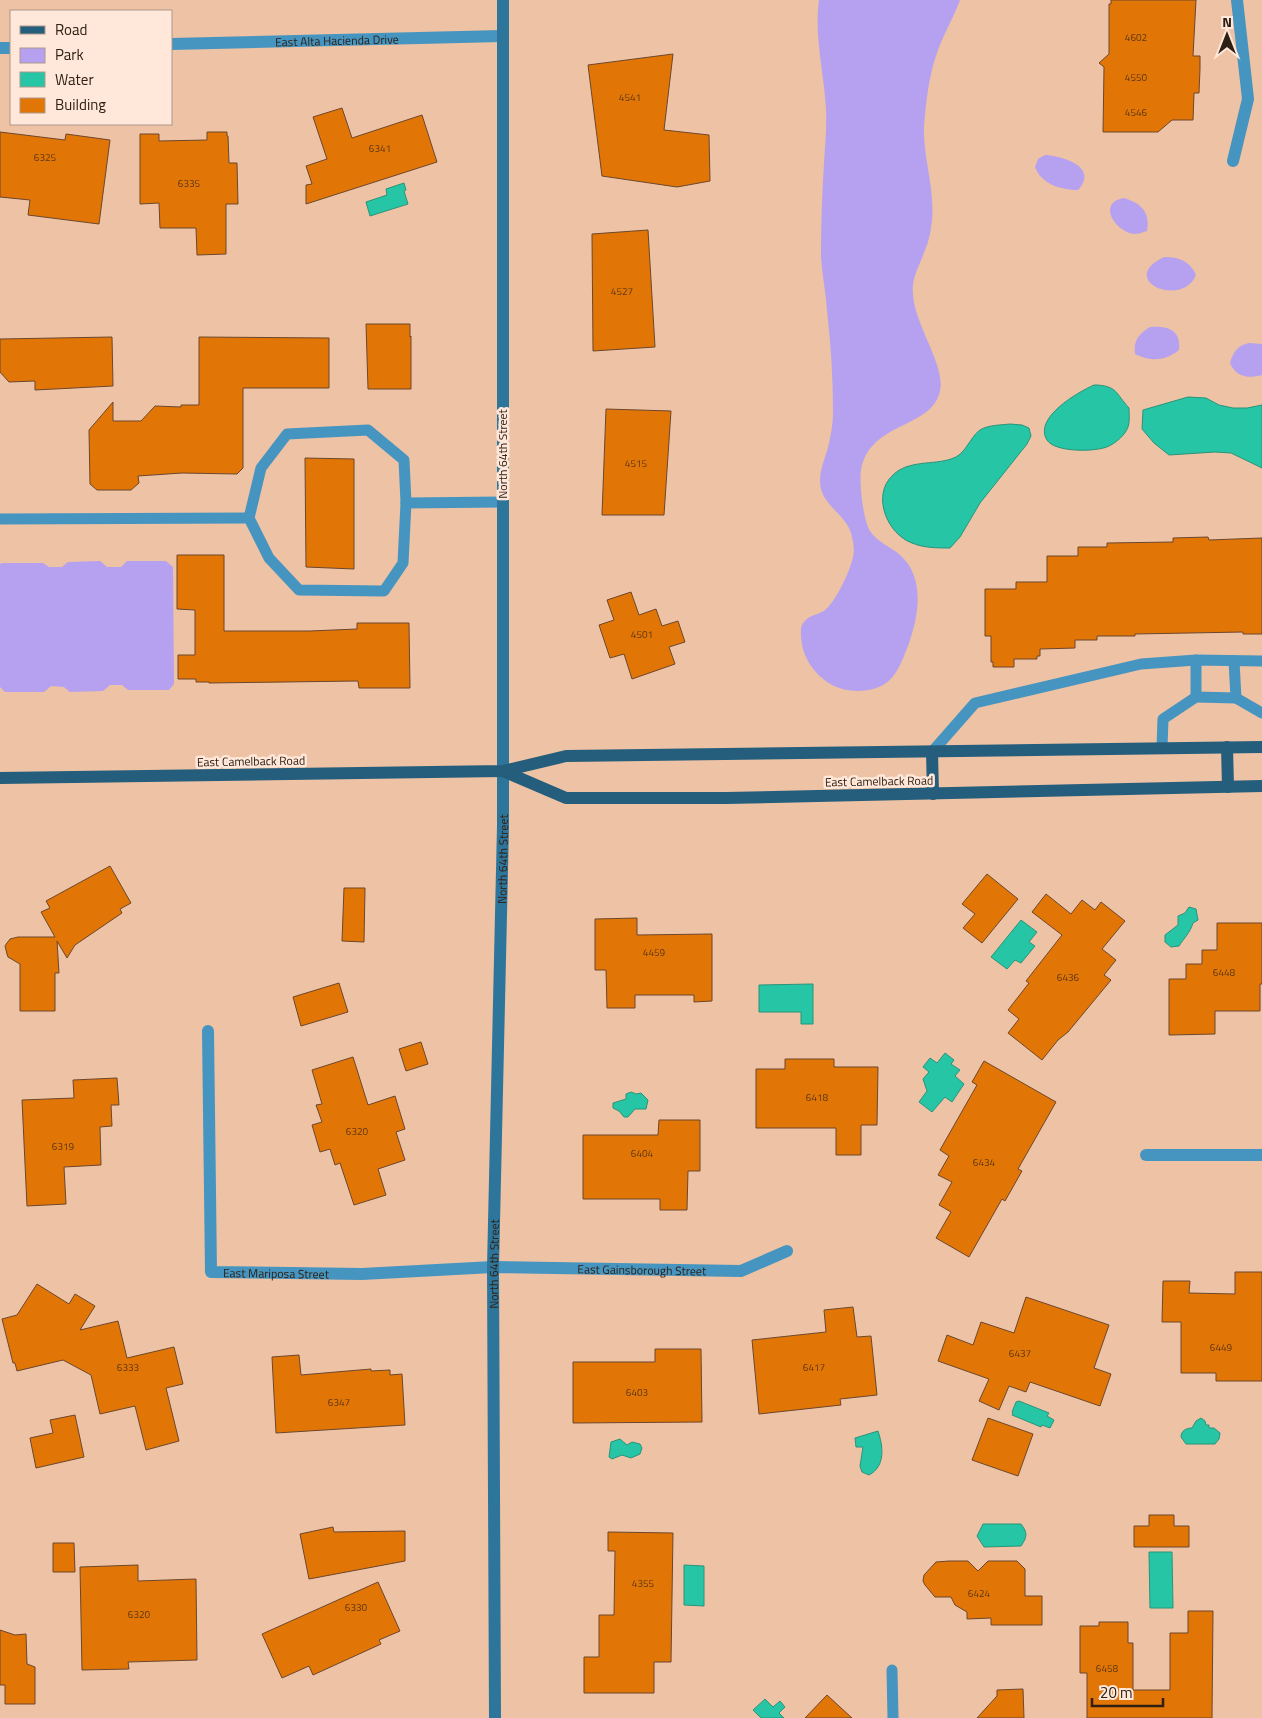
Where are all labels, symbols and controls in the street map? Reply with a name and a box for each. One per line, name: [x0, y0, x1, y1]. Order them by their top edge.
legend: [10, 10, 172, 125]
north arrow: [1202, 10, 1252, 60]
text: N: [1222, 11, 1232, 32]
text: Road: [55, 18, 87, 41]
street label: East Alta Hacienda Drive: [275, 29, 399, 51]
house number: 4602: [1125, 30, 1147, 45]
text: Park: [55, 43, 84, 66]
text: Water: [55, 68, 94, 91]
house number: 4550: [1125, 70, 1148, 85]
house number: 4541: [619, 90, 641, 105]
text: Building: [55, 93, 106, 116]
house number: 4546: [1125, 105, 1148, 120]
house number: 6341: [369, 141, 391, 156]
house number: 6325: [34, 150, 57, 165]
house number: 6335: [178, 176, 201, 191]
house number: 4527: [611, 284, 633, 299]
street label: North 64th Street: [493, 408, 512, 499]
house number: 4515: [625, 456, 648, 471]
house number: 4501: [631, 627, 653, 642]
street label: East Camelback Road: [197, 751, 305, 771]
street label: East Camelback Road: [825, 771, 933, 791]
street label: North 64th Street: [492, 814, 513, 904]
house number: 4459: [643, 945, 666, 960]
house number: 6448: [1213, 965, 1236, 980]
house number: 6436: [1057, 970, 1080, 985]
house number: 6418: [806, 1090, 829, 1105]
house number: 6320: [346, 1124, 369, 1139]
house number: 6319: [52, 1139, 75, 1154]
house number: 6404: [631, 1146, 654, 1161]
house number: 6434: [973, 1155, 996, 1170]
street label: North 64th Street: [483, 1218, 504, 1309]
street label: East Gainsborough Street: [577, 1259, 707, 1280]
street label: East Mariposa Street: [223, 1263, 330, 1283]
house number: 6449: [1210, 1340, 1233, 1355]
house number: 6437: [1009, 1346, 1031, 1361]
house number: 6333: [117, 1360, 139, 1375]
house number: 6417: [803, 1360, 825, 1375]
house number: 6403: [626, 1385, 648, 1400]
house number: 6347: [328, 1395, 350, 1410]
house number: 4355: [632, 1576, 655, 1591]
house number: 6424: [968, 1586, 991, 1601]
house number: 6330: [345, 1600, 368, 1615]
house number: 6320: [128, 1607, 151, 1622]
house number: 6458: [1096, 1661, 1119, 1676]
scale bar: [1092, 1676, 1163, 1708]
text: 20 m: [1100, 1681, 1133, 1704]

